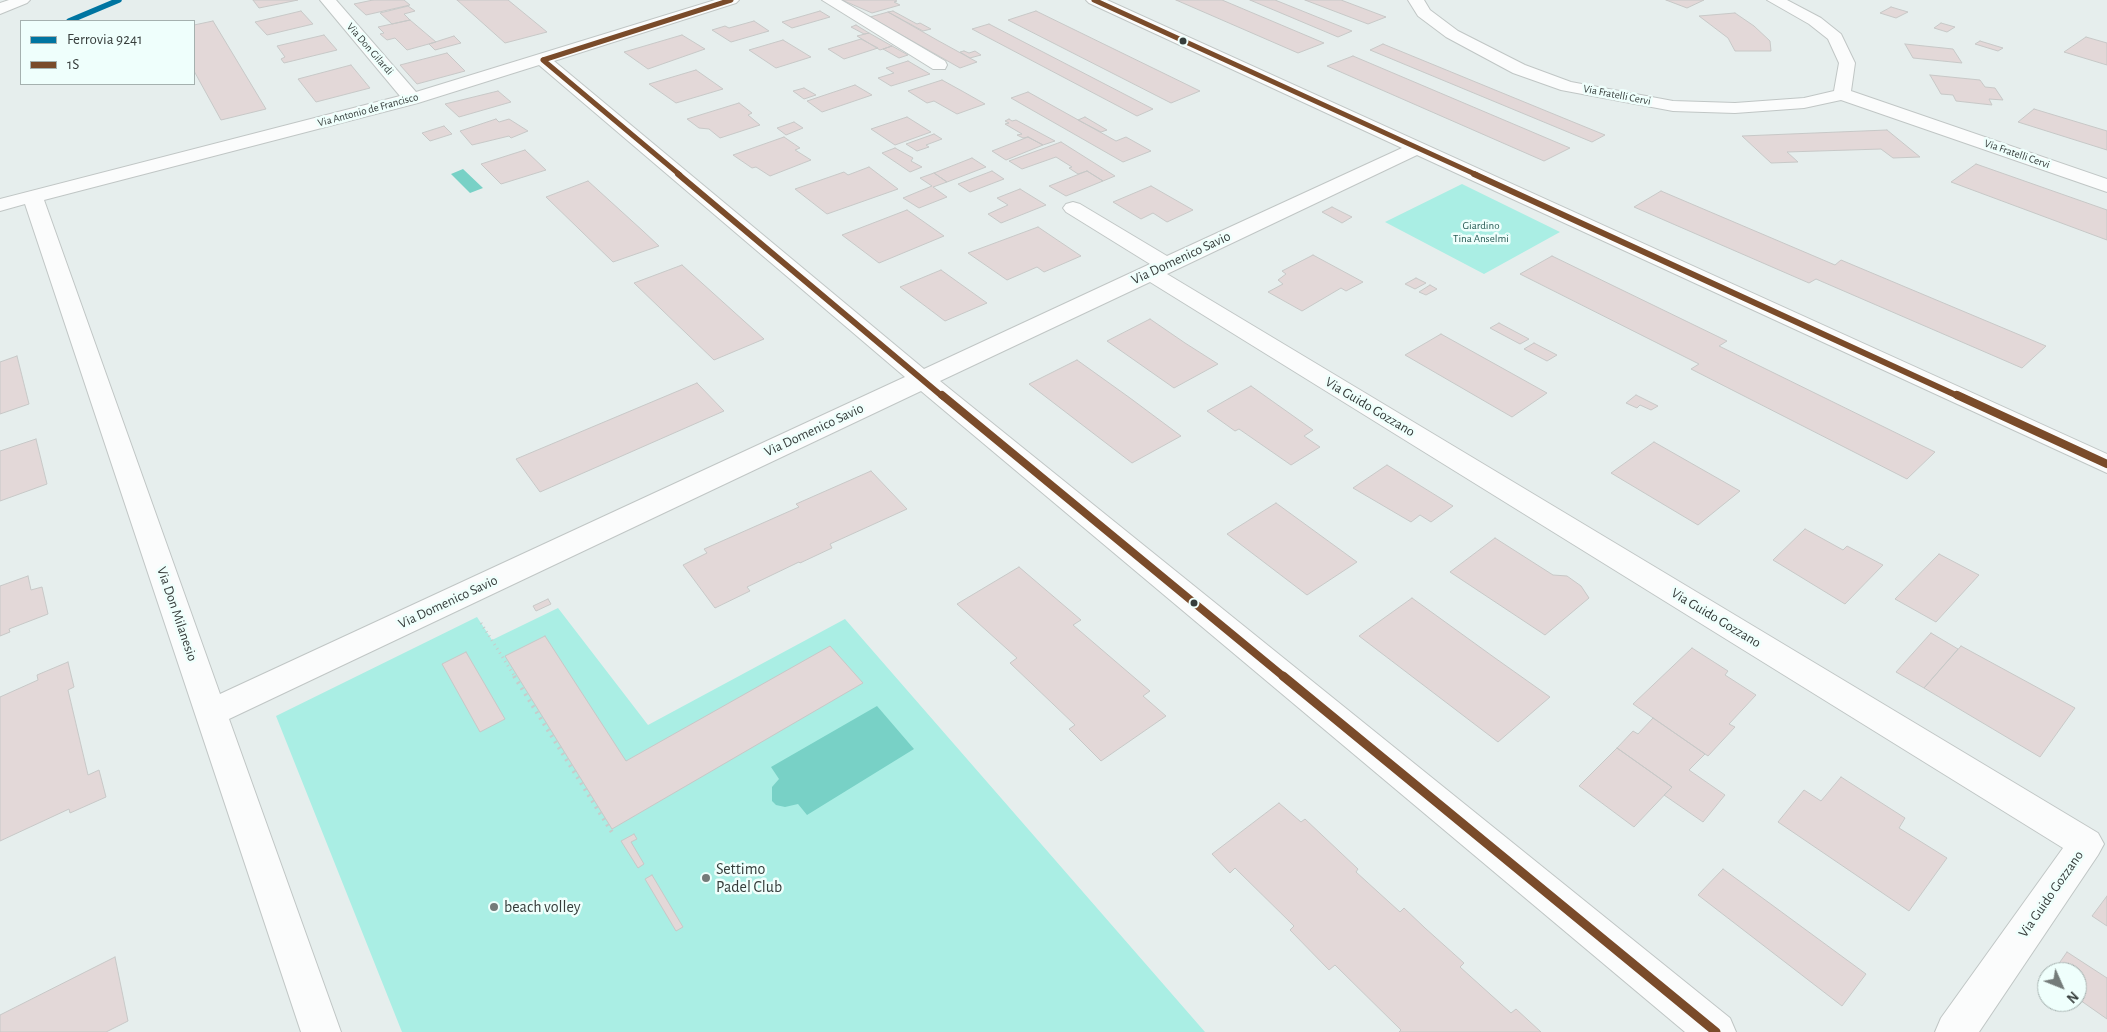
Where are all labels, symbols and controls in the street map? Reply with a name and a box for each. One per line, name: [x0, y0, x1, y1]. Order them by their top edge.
legend: [20, 20, 195, 85]
street label: Via Don Gilardi: [344, 20, 396, 78]
text: Ferrovia 9241: [67, 32, 142, 47]
unlabelled marker: [1178, 36, 1188, 46]
text: 1S: [67, 57, 79, 72]
street label: Via Fratelli Cervi: [1582, 82, 1652, 108]
street label: Via Antonio de Francisco: [316, 90, 420, 130]
street label: Via Fratelli Cervi: [1982, 137, 2052, 171]
park label: Giardino Tina Anselmi: [1453, 219, 1509, 245]
street label: Via Domenico Savio: [1129, 228, 1233, 288]
street label: Via Guido Gozzano: [1322, 374, 1418, 440]
street label: Via Domenico Savio: [762, 400, 866, 460]
street label: Via Don Milanesio: [153, 565, 201, 663]
street label: Via Domenico Savio: [396, 572, 500, 632]
street label: Via Guido Gozzano: [1668, 585, 1764, 651]
unlabelled marker: [1189, 598, 1199, 608]
street label: Via Guido Gozzano: [2015, 847, 2087, 941]
place label: Settimo Padel Club: [716, 859, 782, 897]
marker: Settimo Padel Club: [700, 872, 712, 884]
place label: beach volley: [504, 897, 581, 917]
marker: beach volley: [488, 901, 500, 913]
north arrow: [2037, 962, 2087, 1012]
text: N: [2064, 988, 2080, 1005]

